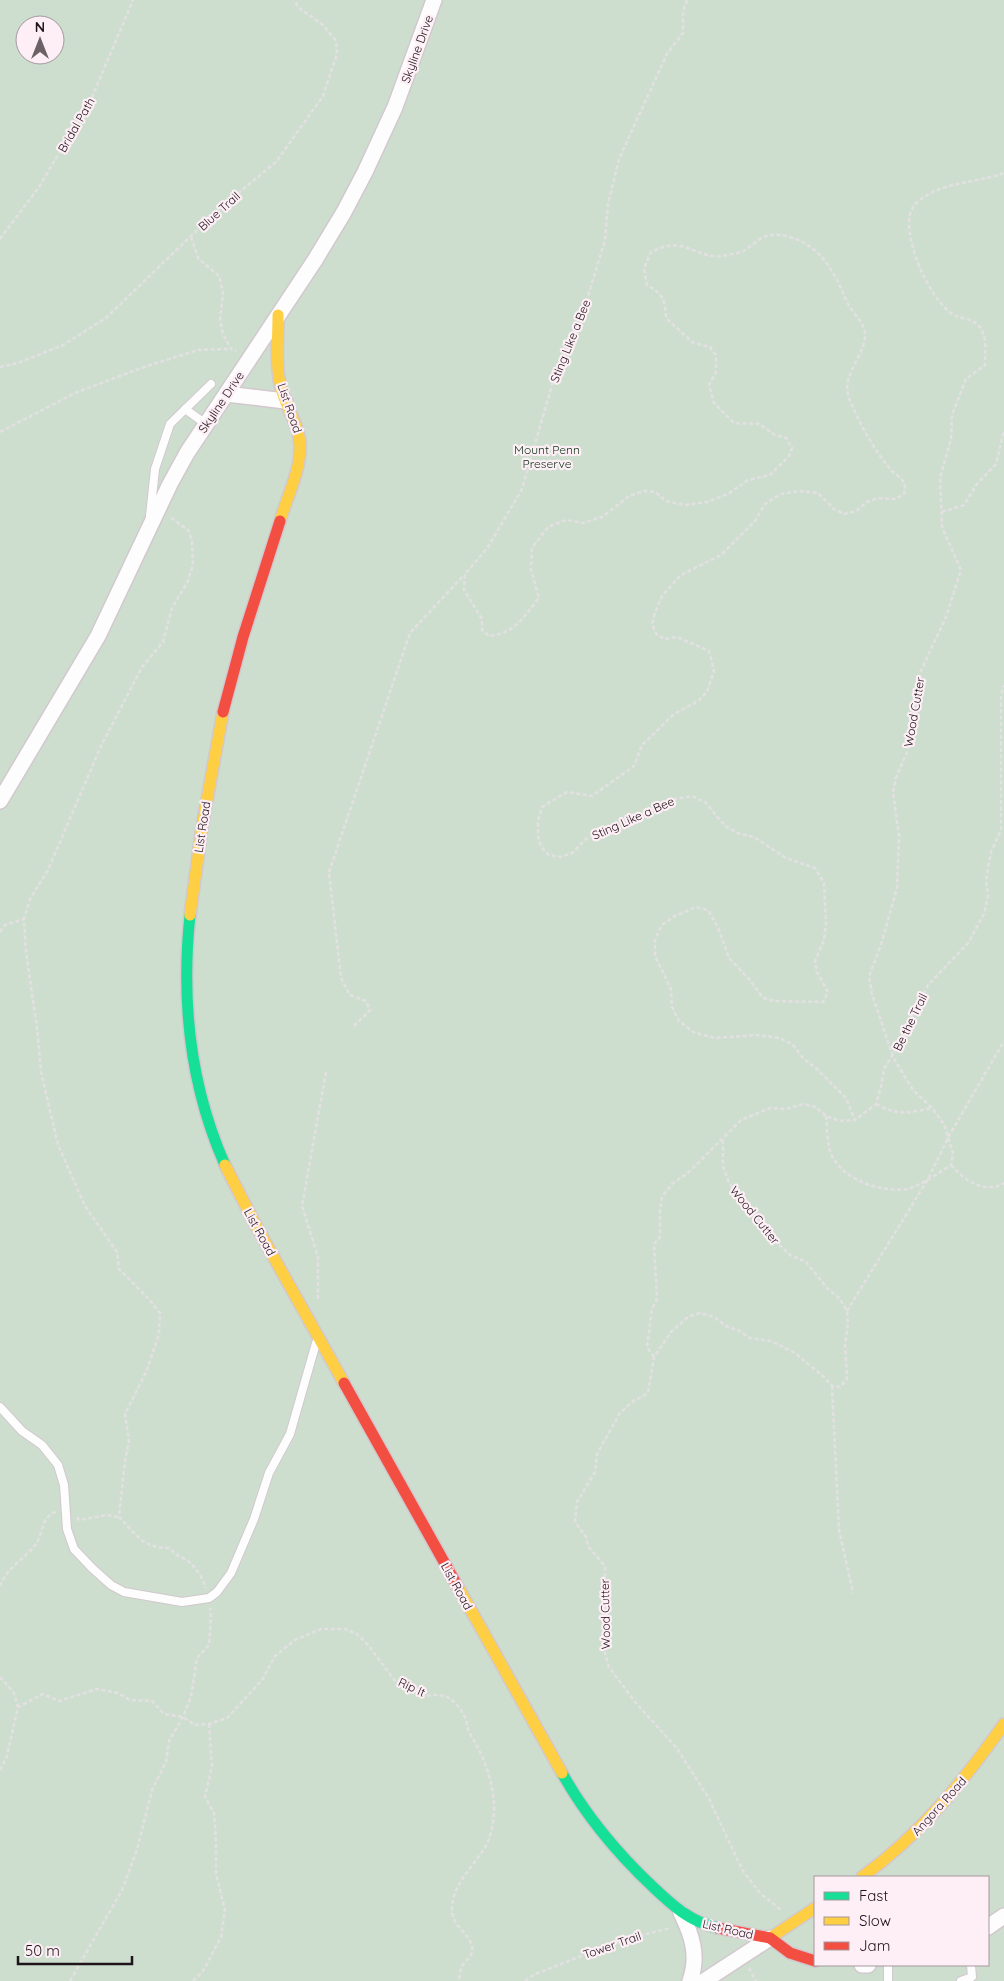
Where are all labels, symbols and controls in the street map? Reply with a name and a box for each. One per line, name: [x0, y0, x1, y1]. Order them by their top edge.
street label: Skyline Drive: [398, 13, 436, 85]
north arrow: [15, 15, 65, 65]
text: N: [35, 18, 45, 36]
street label: Bridal Path: [54, 95, 98, 155]
street label: Blue Trail: [195, 188, 243, 234]
street label: Sting Like a Bee: [547, 297, 594, 385]
street label: Skyline Drive: [195, 368, 247, 436]
street label: List Road: [274, 381, 306, 435]
park label: Mount Penn Preserve: [514, 442, 580, 471]
street label: Wood Cutter: [900, 676, 928, 748]
street label: Sting Like a Bee: [590, 793, 677, 843]
street label: List Road: [191, 800, 213, 854]
street label: Be the Trail: [890, 991, 930, 1053]
street label: Wood Cutter: [727, 1183, 783, 1247]
street label: List Road: [241, 1206, 279, 1258]
street label: List Road: [438, 1560, 476, 1612]
street label: Wood Cutter: [597, 1578, 613, 1649]
street label: Rip It: [396, 1674, 428, 1700]
street label: Angora Road: [909, 1773, 969, 1839]
legend: [814, 1876, 989, 1966]
text: Fast: [859, 1886, 888, 1905]
text: Slow: [859, 1911, 891, 1930]
street label: List Road: [701, 1916, 755, 1942]
street label: Tower Trail: [581, 1928, 643, 1962]
scale bar: [18, 1934, 131, 1966]
text: Jam: [859, 1936, 890, 1955]
text: 50 m: [25, 1941, 60, 1960]

